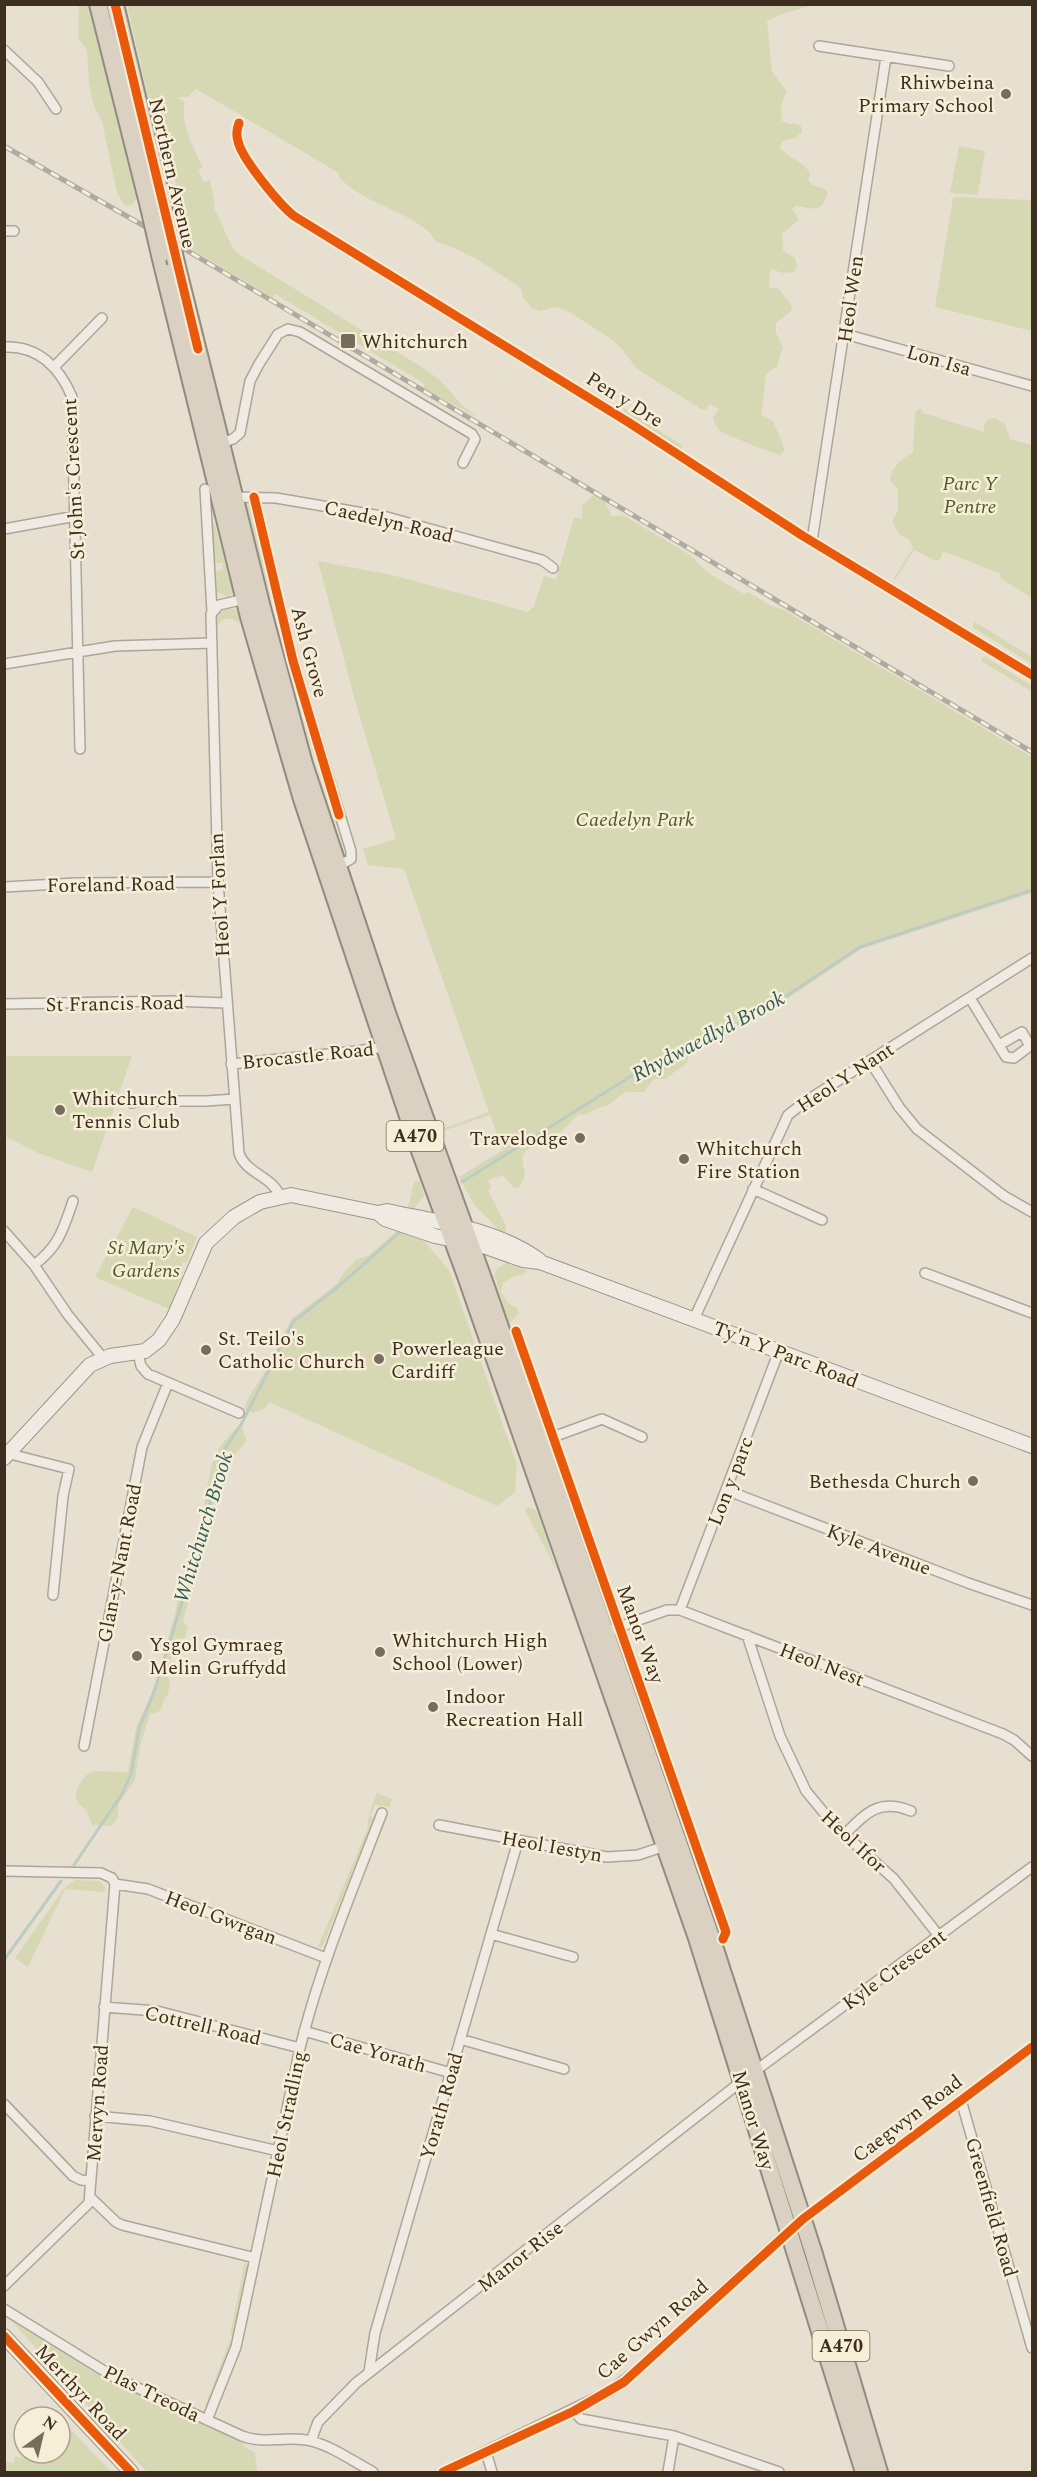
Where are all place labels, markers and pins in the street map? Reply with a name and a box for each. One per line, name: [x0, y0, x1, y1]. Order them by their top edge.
place label: Rhiwbeina Primary School: [858, 68, 994, 121]
marker: Rhiwbeina Primary School: [999, 87, 1013, 101]
place label: Whitchurch: [362, 327, 468, 357]
marker: Whitchurch: [339, 332, 357, 350]
place label: Whitchurch Tennis Club: [72, 1084, 180, 1137]
marker: Whitchurch Tennis Club: [53, 1103, 67, 1117]
place label: Travelodge: [470, 1124, 568, 1154]
marker: Travelodge: [573, 1131, 587, 1145]
place label: Whitchurch Fire Station: [696, 1134, 802, 1187]
marker: Whitchurch Fire Station: [677, 1152, 691, 1166]
place label: St. Teilo's Catholic Church: [218, 1324, 365, 1377]
place label: Powerleague Cardiff: [391, 1334, 504, 1387]
marker: St. Teilo's Catholic Church: [199, 1343, 213, 1357]
marker: Powerleague Cardiff: [372, 1352, 386, 1366]
place label: Bethesda Church: [808, 1467, 961, 1497]
marker: Bethesda Church: [966, 1474, 980, 1488]
place label: Whitchurch High School (Lower): [392, 1626, 548, 1679]
place label: Ysgol Gymraeg Melin Gruffydd: [149, 1630, 287, 1683]
marker: Whitchurch High School (Lower): [373, 1645, 387, 1659]
marker: Ysgol Gymraeg Melin Gruffydd: [130, 1649, 144, 1663]
place label: Indoor Recreation Hall: [445, 1682, 583, 1735]
marker: Indoor Recreation Hall: [426, 1700, 440, 1714]

